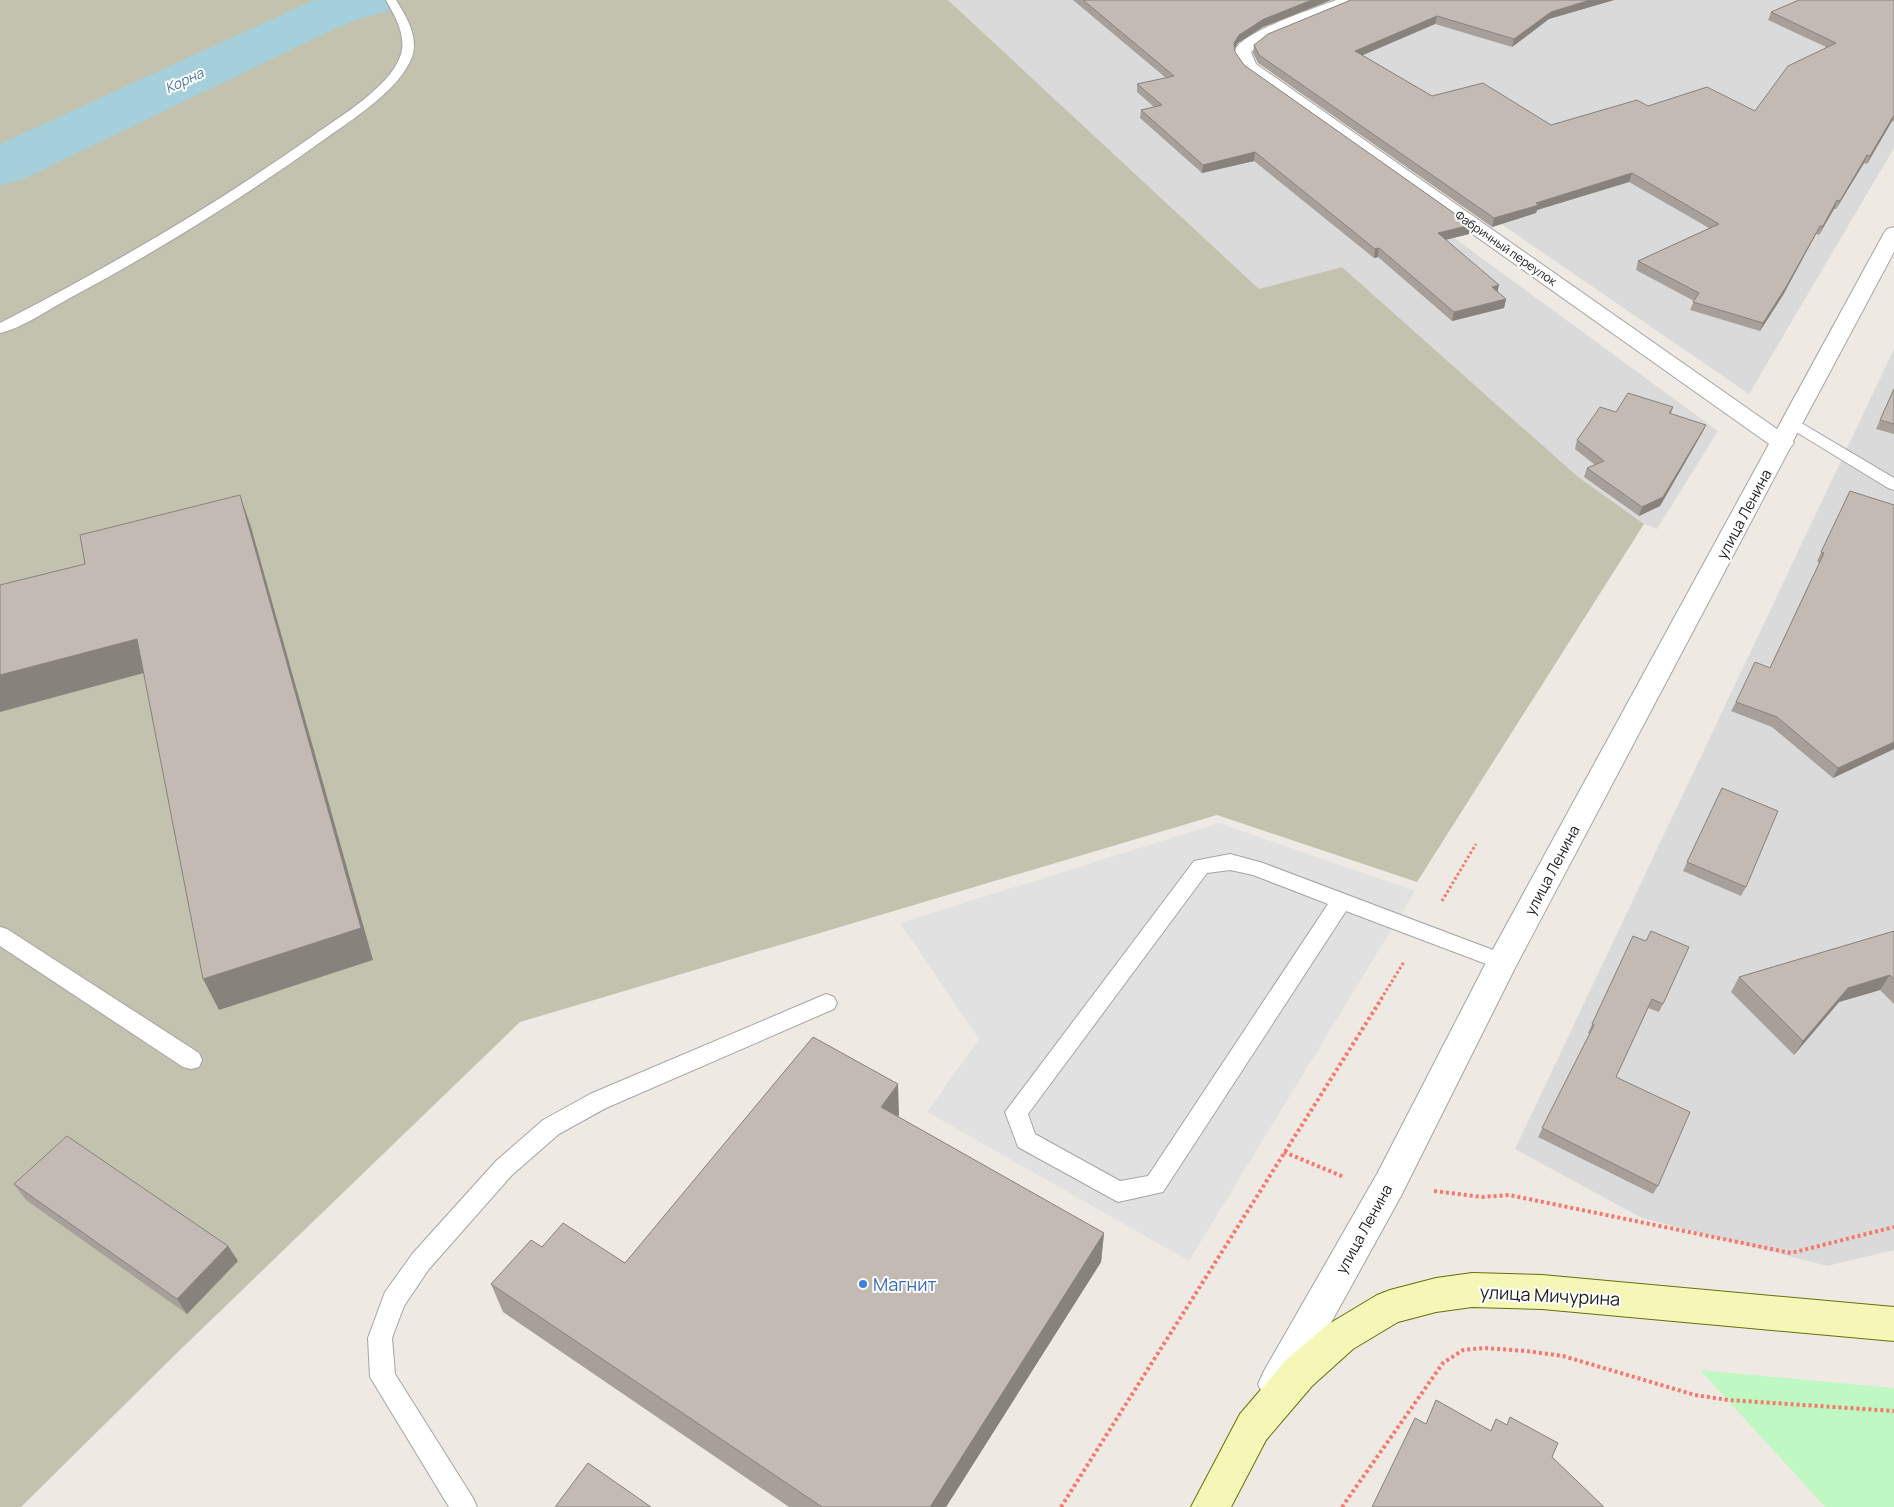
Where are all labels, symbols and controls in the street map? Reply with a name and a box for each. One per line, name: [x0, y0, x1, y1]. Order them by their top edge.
water label: Корна: [162, 62, 207, 97]
street label: Фабричный переулок: [1452, 206, 1561, 290]
street label: улица Ленина: [1711, 465, 1777, 563]
street label: улица Ленина: [1519, 821, 1585, 919]
street label: улица Ленина: [1331, 1181, 1397, 1277]
place label: Магнит: [873, 1272, 937, 1296]
marker: Магнит: [857, 1278, 869, 1290]
street label: улица Мичурина: [1479, 1279, 1621, 1311]

